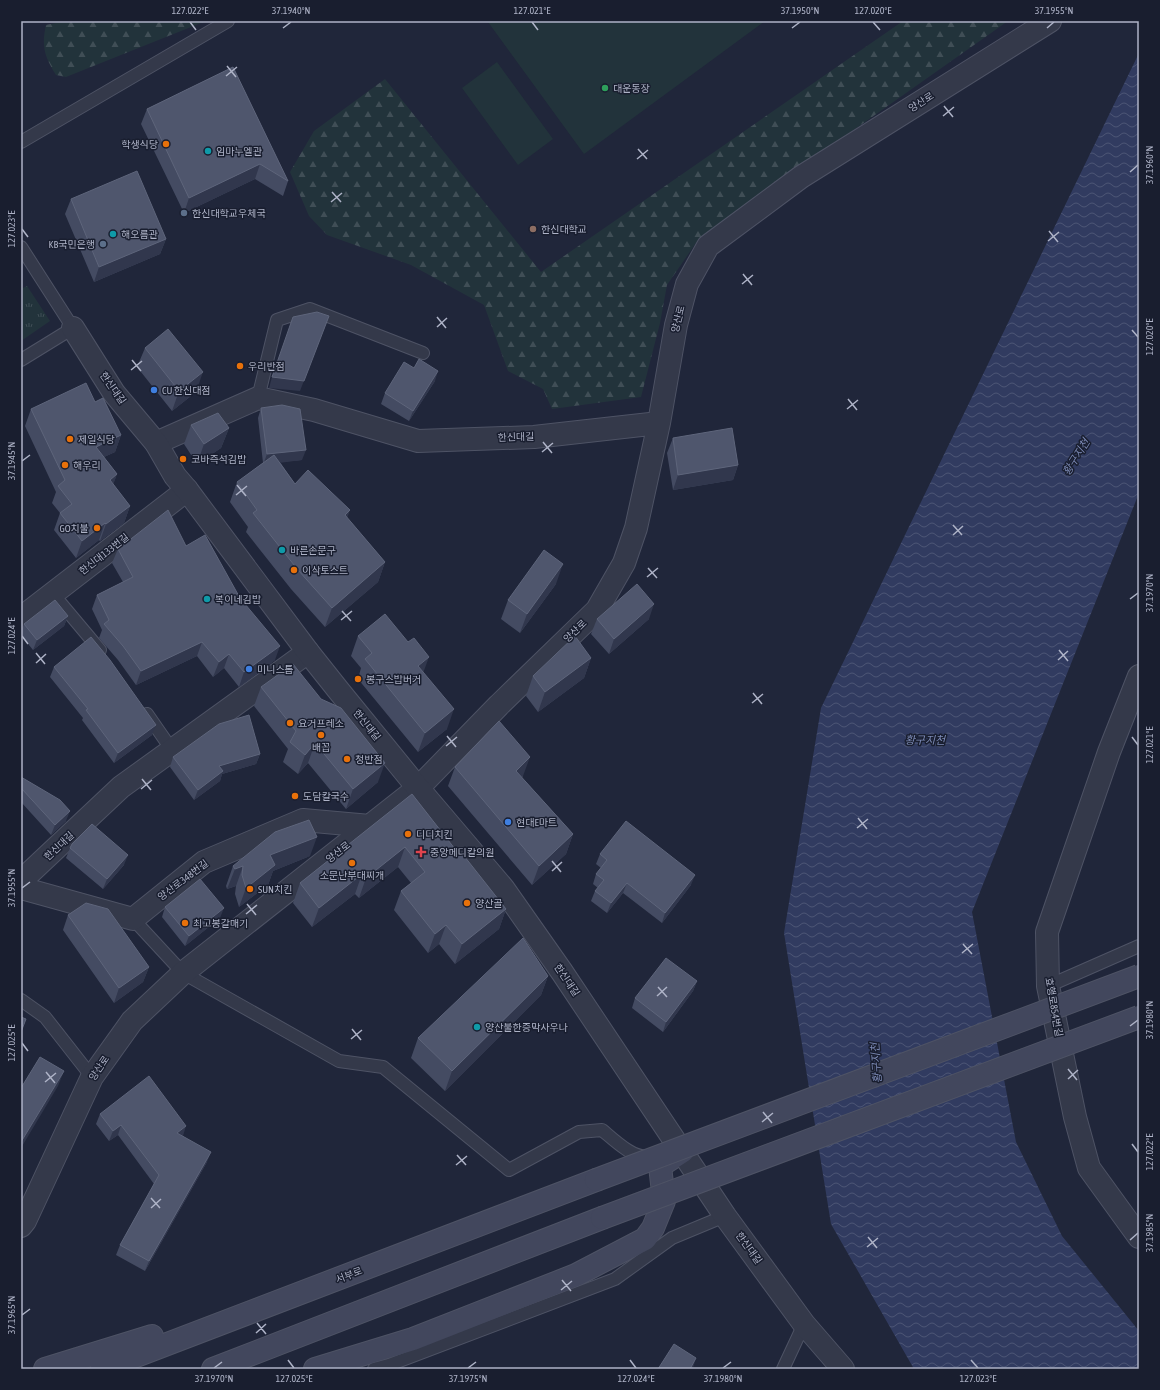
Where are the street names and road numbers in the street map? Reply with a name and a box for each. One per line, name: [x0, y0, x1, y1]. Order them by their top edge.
street label: 양산로: [906, 90, 936, 114]
street label: 양산로: [669, 304, 687, 334]
street label: 한신대길: [98, 370, 128, 406]
street label: 한신대길: [497, 431, 535, 443]
street label: 한신대133번길: [77, 531, 131, 577]
street label: 양산로: [561, 617, 589, 645]
street label: 한신대길: [351, 707, 383, 743]
street label: 한신대길: [42, 829, 76, 863]
street label: 양산로: [324, 839, 352, 865]
street label: 양산로348번길: [156, 858, 210, 902]
street label: 한신대길: [552, 962, 582, 998]
street label: 효행로854번길: [1043, 976, 1065, 1038]
street label: 양산로: [87, 1053, 111, 1083]
street label: 한신대길: [734, 1230, 764, 1266]
street label: 서부로: [334, 1265, 364, 1285]

